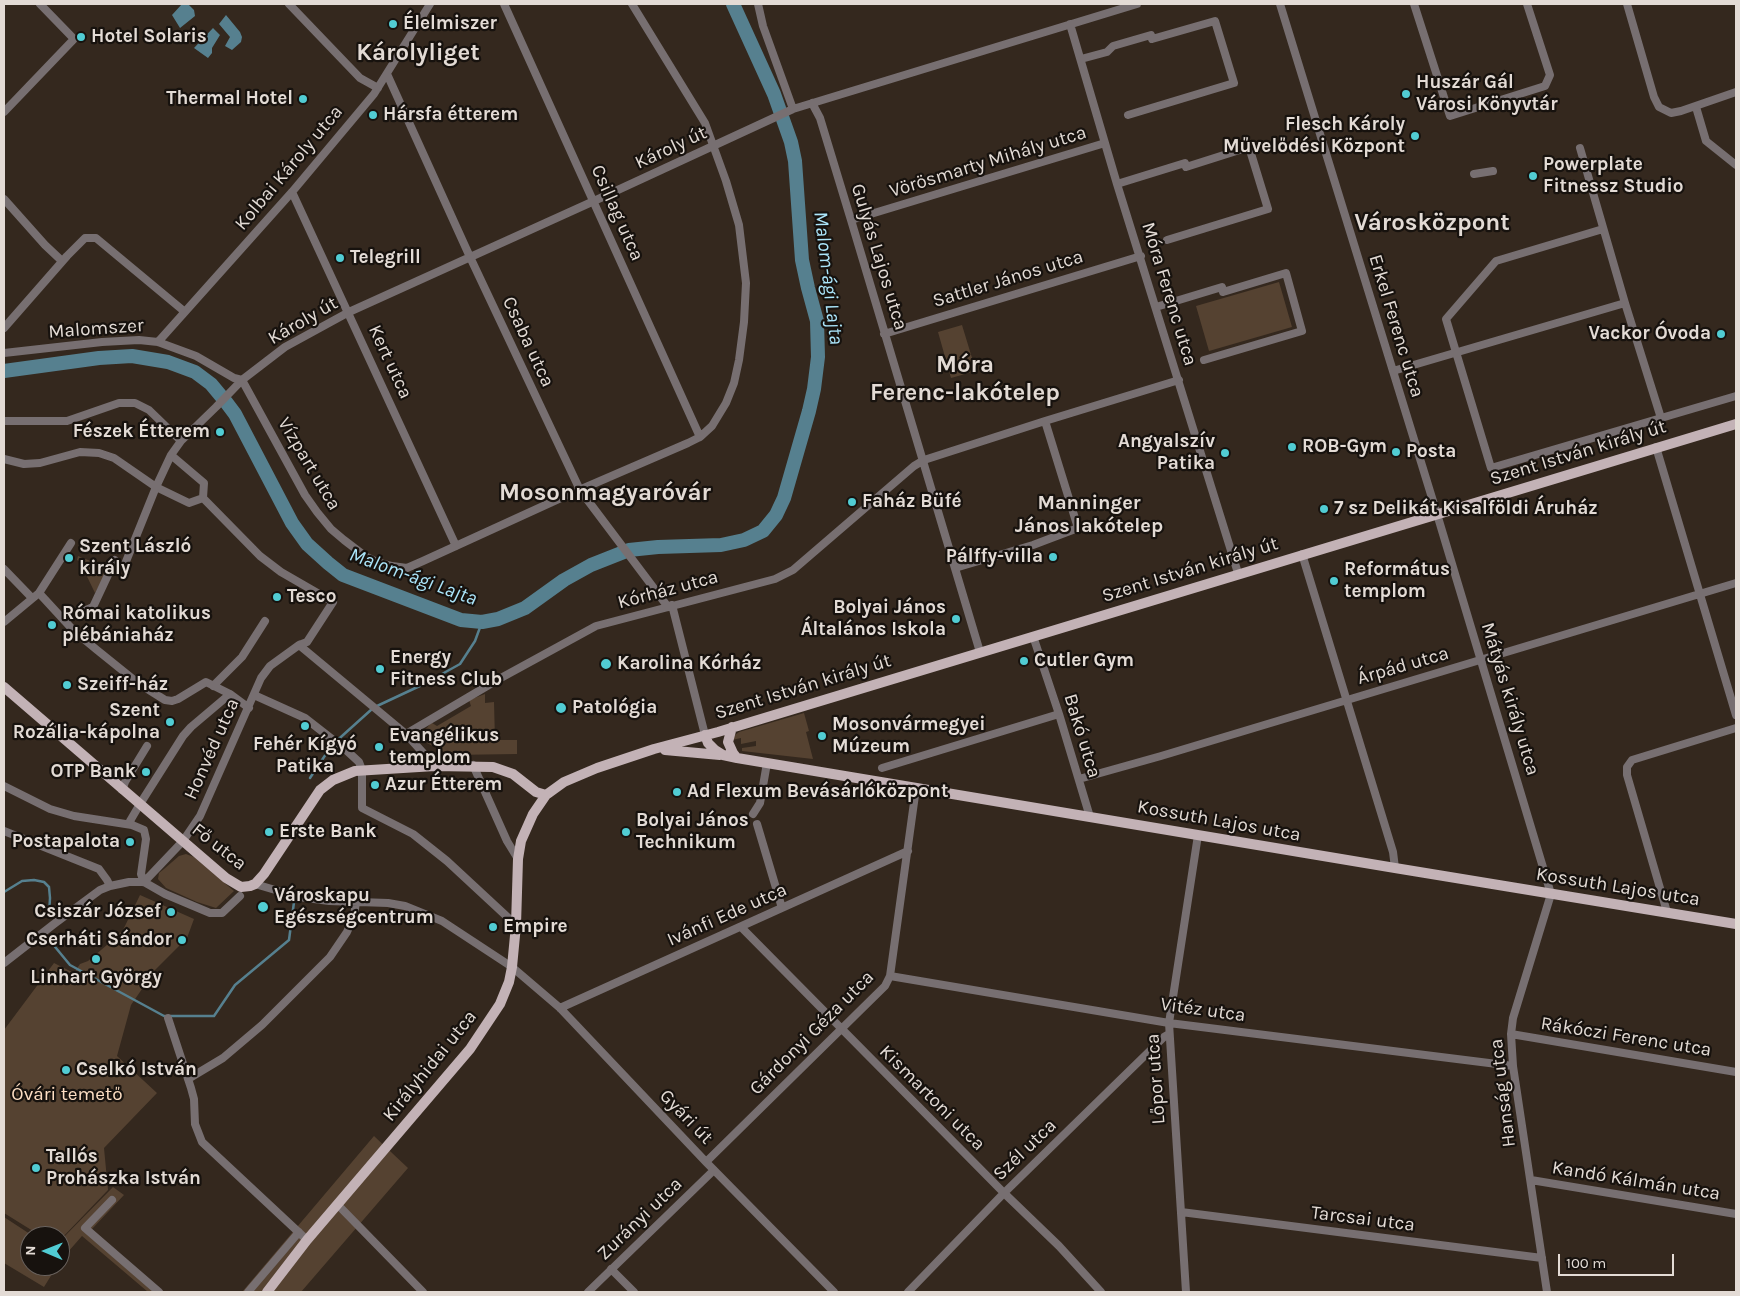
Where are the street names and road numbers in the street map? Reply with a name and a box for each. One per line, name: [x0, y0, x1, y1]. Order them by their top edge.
street label: Kolbai Károly utca: [230, 101, 348, 235]
street label: Károly út: [631, 121, 711, 175]
street label: Vörösmarty Mihály utca: [887, 121, 1089, 203]
street label: Csillag utca: [586, 162, 648, 264]
street label: Gulyás Lajos utca: [846, 181, 912, 333]
street label: Móra Ferenc utca: [1136, 220, 1202, 368]
street label: Sattler János utca: [930, 245, 1086, 313]
street label: Erkel Ferenc utca: [1363, 252, 1429, 400]
street label: Károly út: [264, 292, 342, 350]
street label: Csaba utca: [497, 293, 559, 391]
street label: Malomszer: [47, 314, 145, 344]
street label: Kert utca: [363, 322, 417, 402]
street label: Vízpart utca: [272, 413, 346, 515]
street label: Szent István király út: [1487, 415, 1669, 491]
street label: Szent István király út: [1099, 532, 1281, 608]
street label: Kórház utca: [615, 566, 721, 614]
street label: Mátyás király utca: [1476, 620, 1544, 778]
street label: Árpád utca: [1355, 642, 1451, 690]
street label: Szent István király út: [712, 649, 894, 725]
street label: Bakó utca: [1058, 691, 1106, 781]
street label: Honvéd utca: [180, 695, 244, 803]
street label: Kossuth Lajos utca: [1135, 795, 1303, 847]
street label: Fő utca: [187, 819, 251, 875]
street label: Kossuth Lajos utca: [1534, 863, 1702, 911]
street label: Ivánfi Ede utca: [664, 878, 790, 952]
street label: Gárdonyi Géza utca: [745, 966, 879, 1100]
street label: Vitéz utca: [1159, 993, 1247, 1027]
street label: Királyhidai utca: [378, 1006, 482, 1126]
street label: Rákóczi Ferenc utca: [1539, 1012, 1713, 1062]
street label: Lőpor utca: [1141, 1033, 1171, 1125]
street label: Hanság utca: [1485, 1037, 1521, 1149]
street label: Kismartoni utca: [874, 1040, 990, 1156]
street label: Gyári út: [654, 1085, 718, 1149]
street label: Szél utca: [989, 1114, 1061, 1186]
street label: Kandó Kálmán utca: [1550, 1156, 1722, 1206]
street label: Zurányi utca: [593, 1173, 687, 1265]
street label: Tarcsai utca: [1310, 1201, 1416, 1237]

